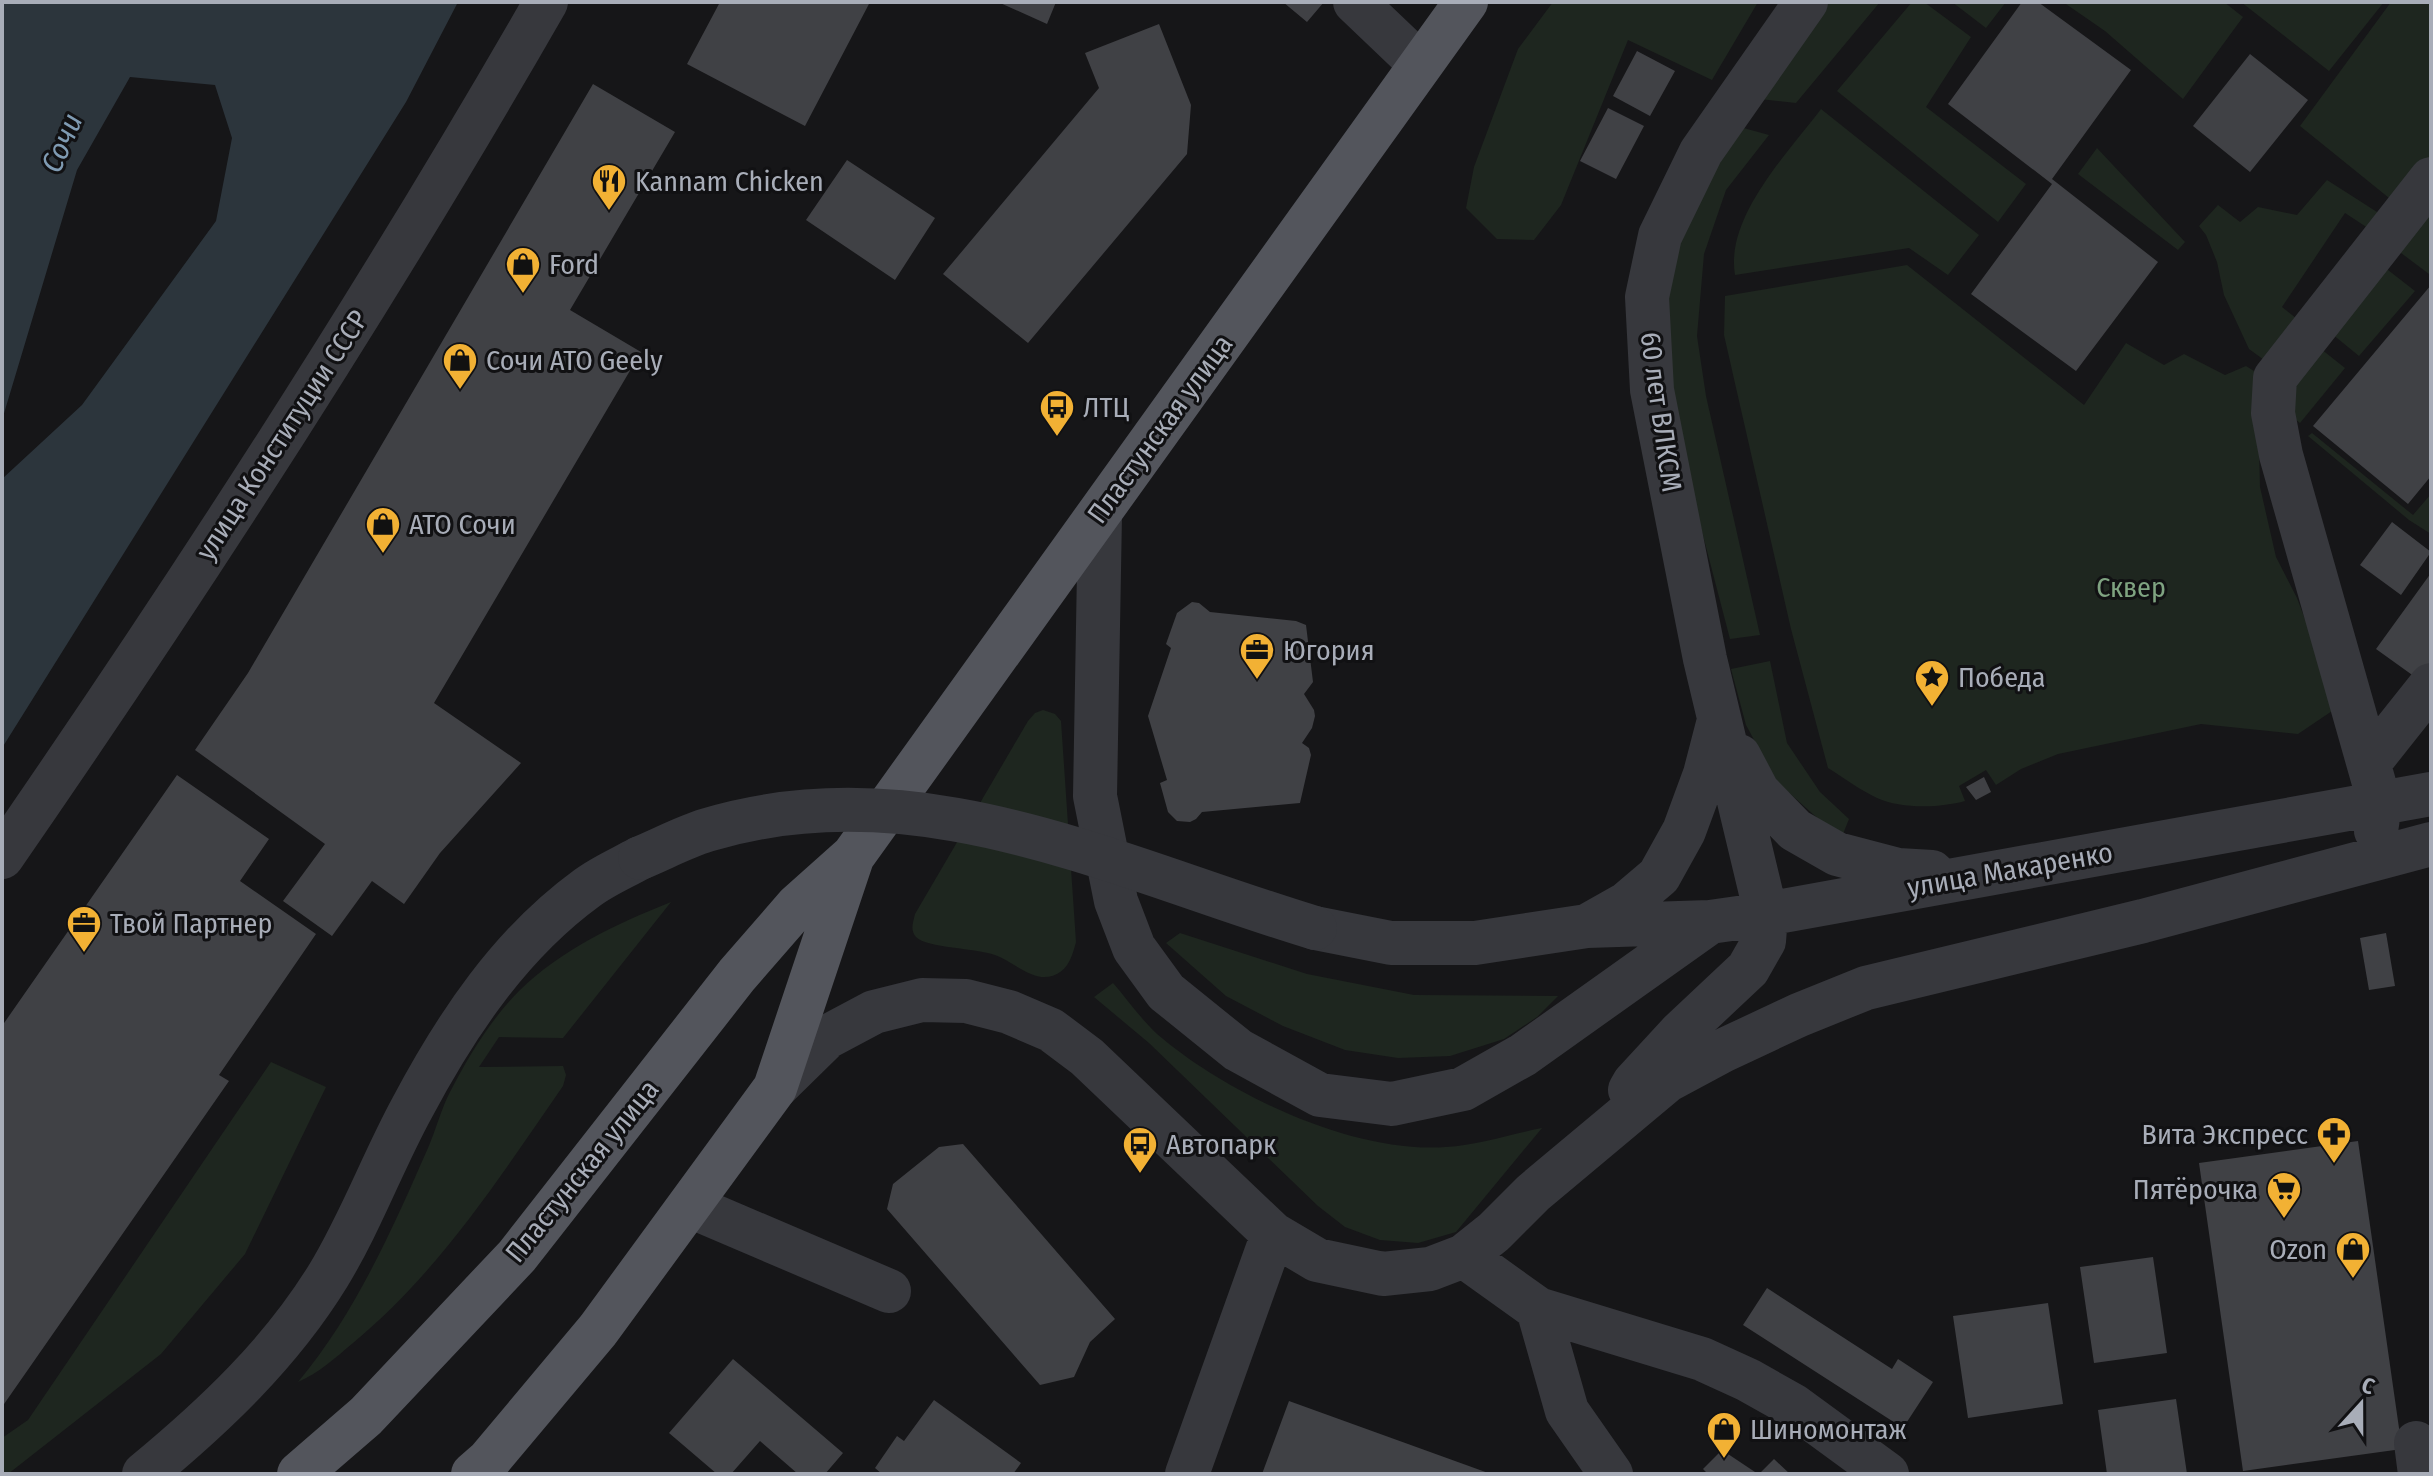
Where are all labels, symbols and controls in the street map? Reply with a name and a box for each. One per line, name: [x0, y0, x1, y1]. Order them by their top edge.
water label: Сочи: [34, 108, 90, 178]
restaurant icon: Kannam Chicken: [590, 162, 628, 212]
place label: Kannam Chicken: [635, 165, 824, 198]
shop icon: Ford: [504, 245, 542, 295]
place label: Ford: [549, 248, 599, 281]
street label: улица Конституции СССР: [189, 304, 375, 566]
street label: Пластунская улица: [1081, 328, 1239, 530]
street label: 60 лет ВЛКСМ: [1633, 330, 1689, 494]
shop icon: Сочи АТО Geely: [441, 341, 479, 391]
place label: Сочи АТО Geely: [486, 344, 663, 377]
bus stop icon: ЛТЦ: [1038, 388, 1076, 438]
place label: ЛТЦ: [1083, 391, 1129, 424]
shop icon: АТО Сочи: [364, 505, 402, 555]
place label: АТО Сочи: [409, 508, 516, 541]
park label: Сквер: [2096, 571, 2166, 604]
office icon: Югория: [1238, 631, 1276, 681]
place label: Югория: [1283, 634, 1375, 667]
place icon: Победа: [1913, 658, 1951, 708]
place label: Победа: [1958, 661, 2046, 694]
street label: улица Макаренко: [1905, 836, 2115, 904]
office icon: Твой Партнер: [65, 904, 103, 954]
place label: Твой Партнер: [110, 907, 272, 940]
street label: Пластунская улица: [498, 1073, 666, 1269]
pharmacy icon: Вита Экспресс: [2315, 1115, 2353, 1165]
place label: Вита Экспресс: [2142, 1118, 2308, 1151]
bus stop icon: Автопарк: [1121, 1125, 1159, 1175]
place label: Автопарк: [1166, 1128, 1276, 1161]
supermarket icon: Пятёрочка: [2265, 1170, 2303, 1220]
place label: Пятёрочка: [2133, 1173, 2258, 1206]
shop icon: Ozon: [2334, 1230, 2372, 1280]
place label: Ozon: [2269, 1233, 2327, 1266]
north arrow: [2321, 1364, 2401, 1444]
text: С: [2358, 1371, 2379, 1401]
shop icon: Шиномонтаж: [1705, 1410, 1743, 1460]
place label: Шиномонтаж: [1750, 1413, 1907, 1446]

